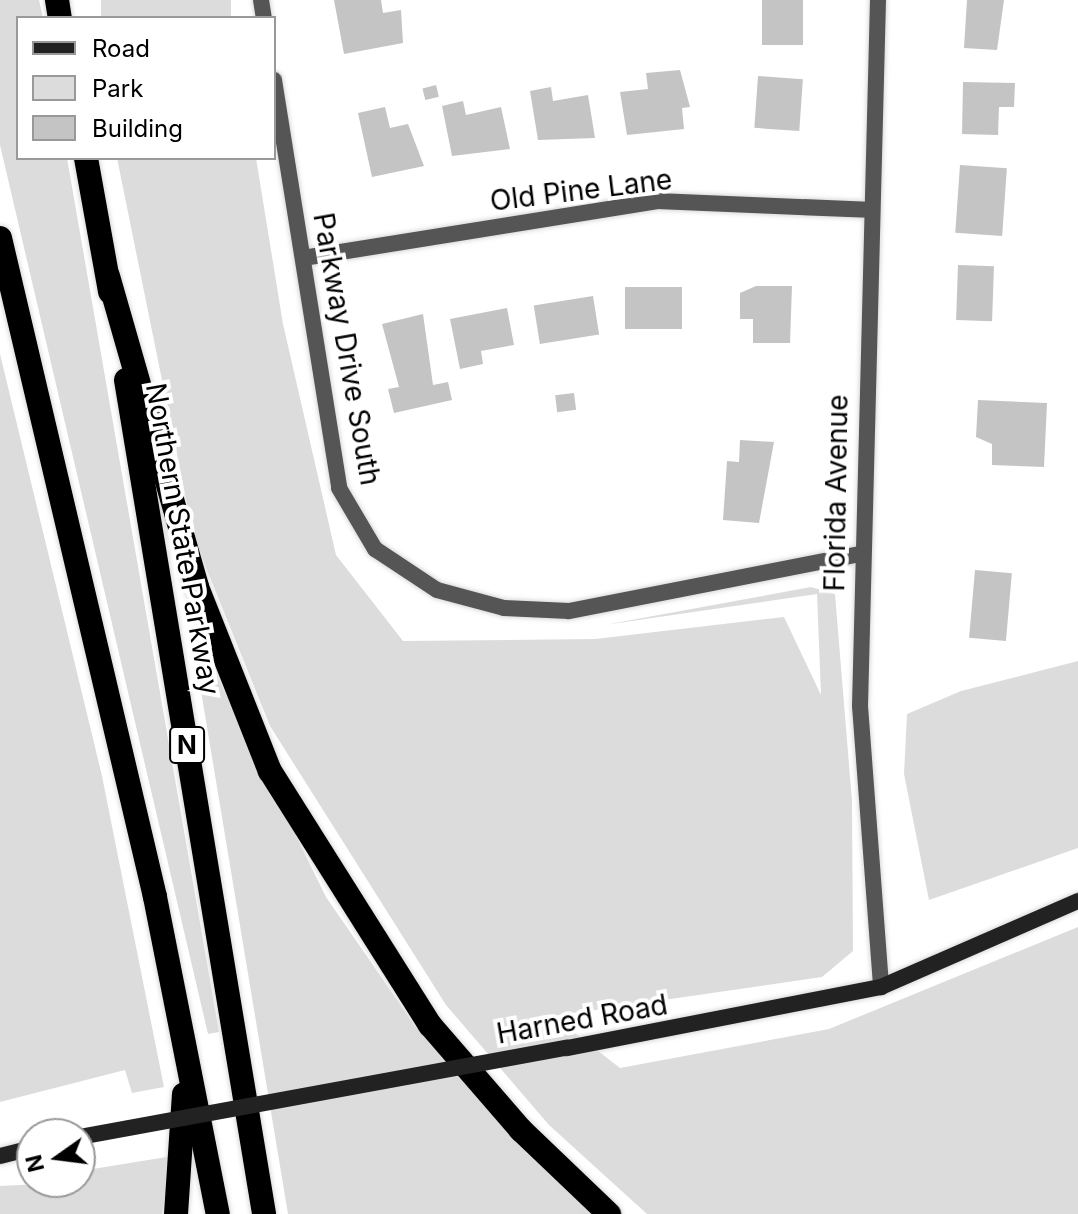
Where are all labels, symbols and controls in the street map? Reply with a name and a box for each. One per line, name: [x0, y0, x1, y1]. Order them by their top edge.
legend: [16, 16, 276, 160]
text: Road: [92, 34, 150, 63]
text: Park: [92, 74, 143, 103]
text: Building: [92, 114, 183, 143]
street label: Old Pine Lane: [488, 162, 674, 218]
street label: Parkway Drive South: [306, 210, 388, 488]
street label: Northern State Parkway: [139, 380, 227, 698]
street label: Florida Avenue: [817, 394, 855, 592]
road number: N: [169, 723, 205, 767]
street label: Harned Road: [494, 987, 670, 1051]
north arrow: [16, 1118, 96, 1198]
text: N: [20, 1152, 49, 1175]

